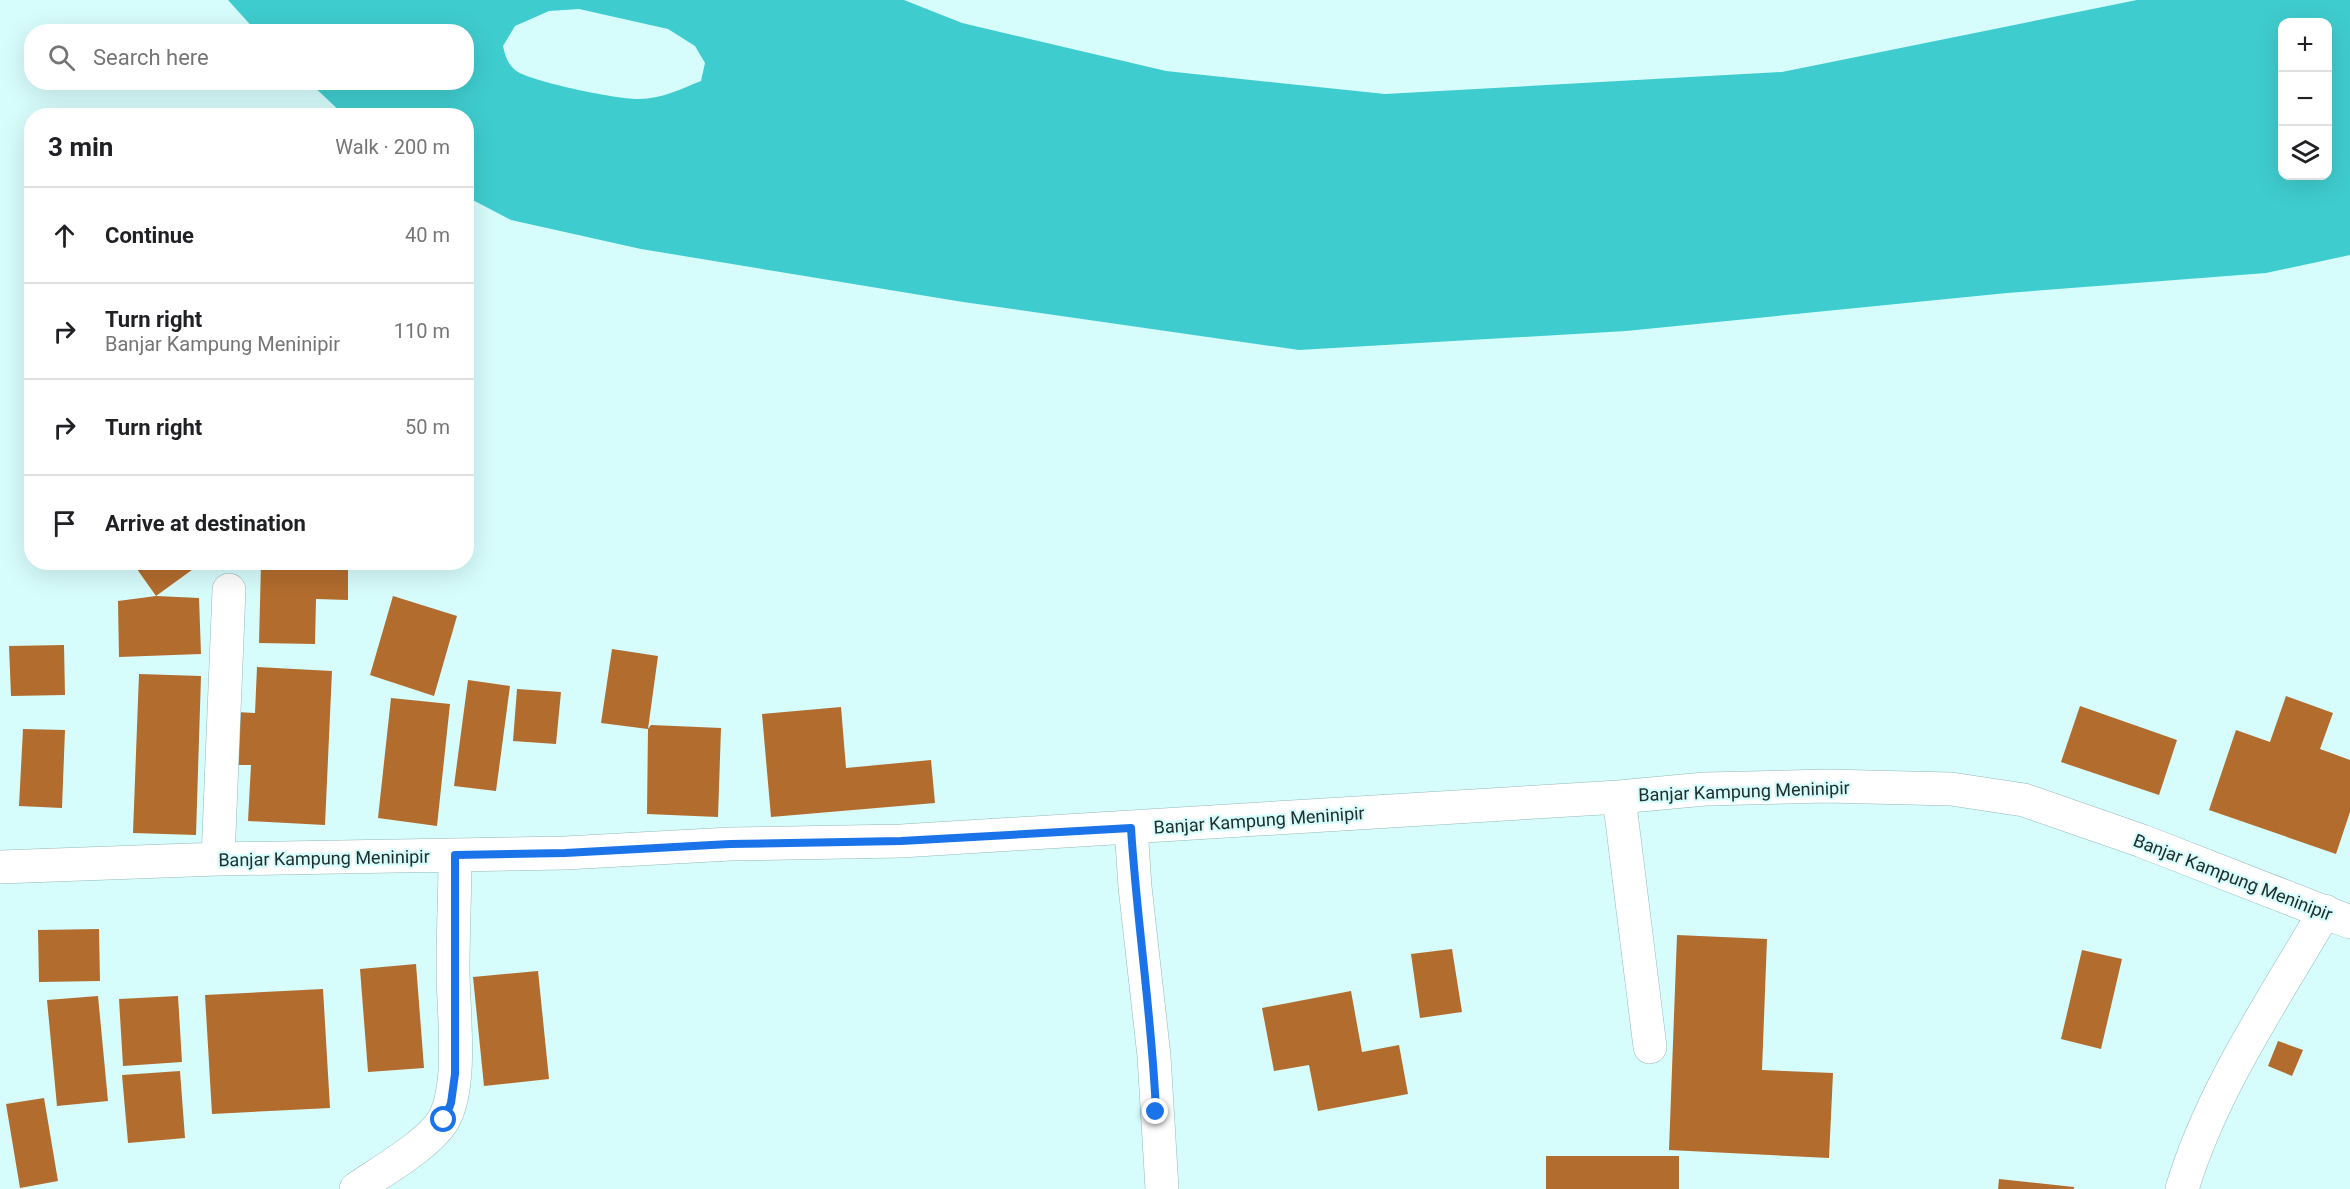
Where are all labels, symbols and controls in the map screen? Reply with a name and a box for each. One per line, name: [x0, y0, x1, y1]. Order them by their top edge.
map controls: [2278, 18, 2332, 180]
button: +: [2278, 18, 2332, 72]
search box: [24, 24, 474, 90]
icon: search: [45, 41, 78, 74]
text: Search here: [93, 45, 209, 70]
button: −: [2278, 72, 2332, 126]
button: layers: [2278, 126, 2332, 180]
text: 3 min: [48, 132, 113, 162]
text: Walk · 200 m: [335, 135, 450, 159]
icon: ahead: [48, 219, 81, 252]
text: Continue: [105, 223, 194, 248]
text: 40 m: [405, 223, 450, 247]
text: Turn right: [105, 307, 202, 332]
icon: right: [48, 315, 81, 348]
text: 110 m: [394, 319, 450, 343]
text: Banjar Kampung Meninipir: [105, 332, 340, 356]
icon: right: [48, 411, 81, 444]
text: Turn right: [105, 415, 202, 440]
text: 50 m: [405, 415, 450, 439]
icon: arrive: [48, 507, 81, 540]
text: Arrive at destination: [105, 511, 306, 536]
street label: Banjar Kampung Meninipir: [1638, 777, 1850, 805]
street label: Banjar Kampung Meninipir: [1153, 802, 1365, 838]
street label: Banjar Kampung Meninipir: [2131, 829, 2335, 925]
street label: Banjar Kampung Meninipir: [218, 846, 430, 870]
route end: [1142, 1098, 1168, 1124]
route start: [430, 1106, 456, 1132]

